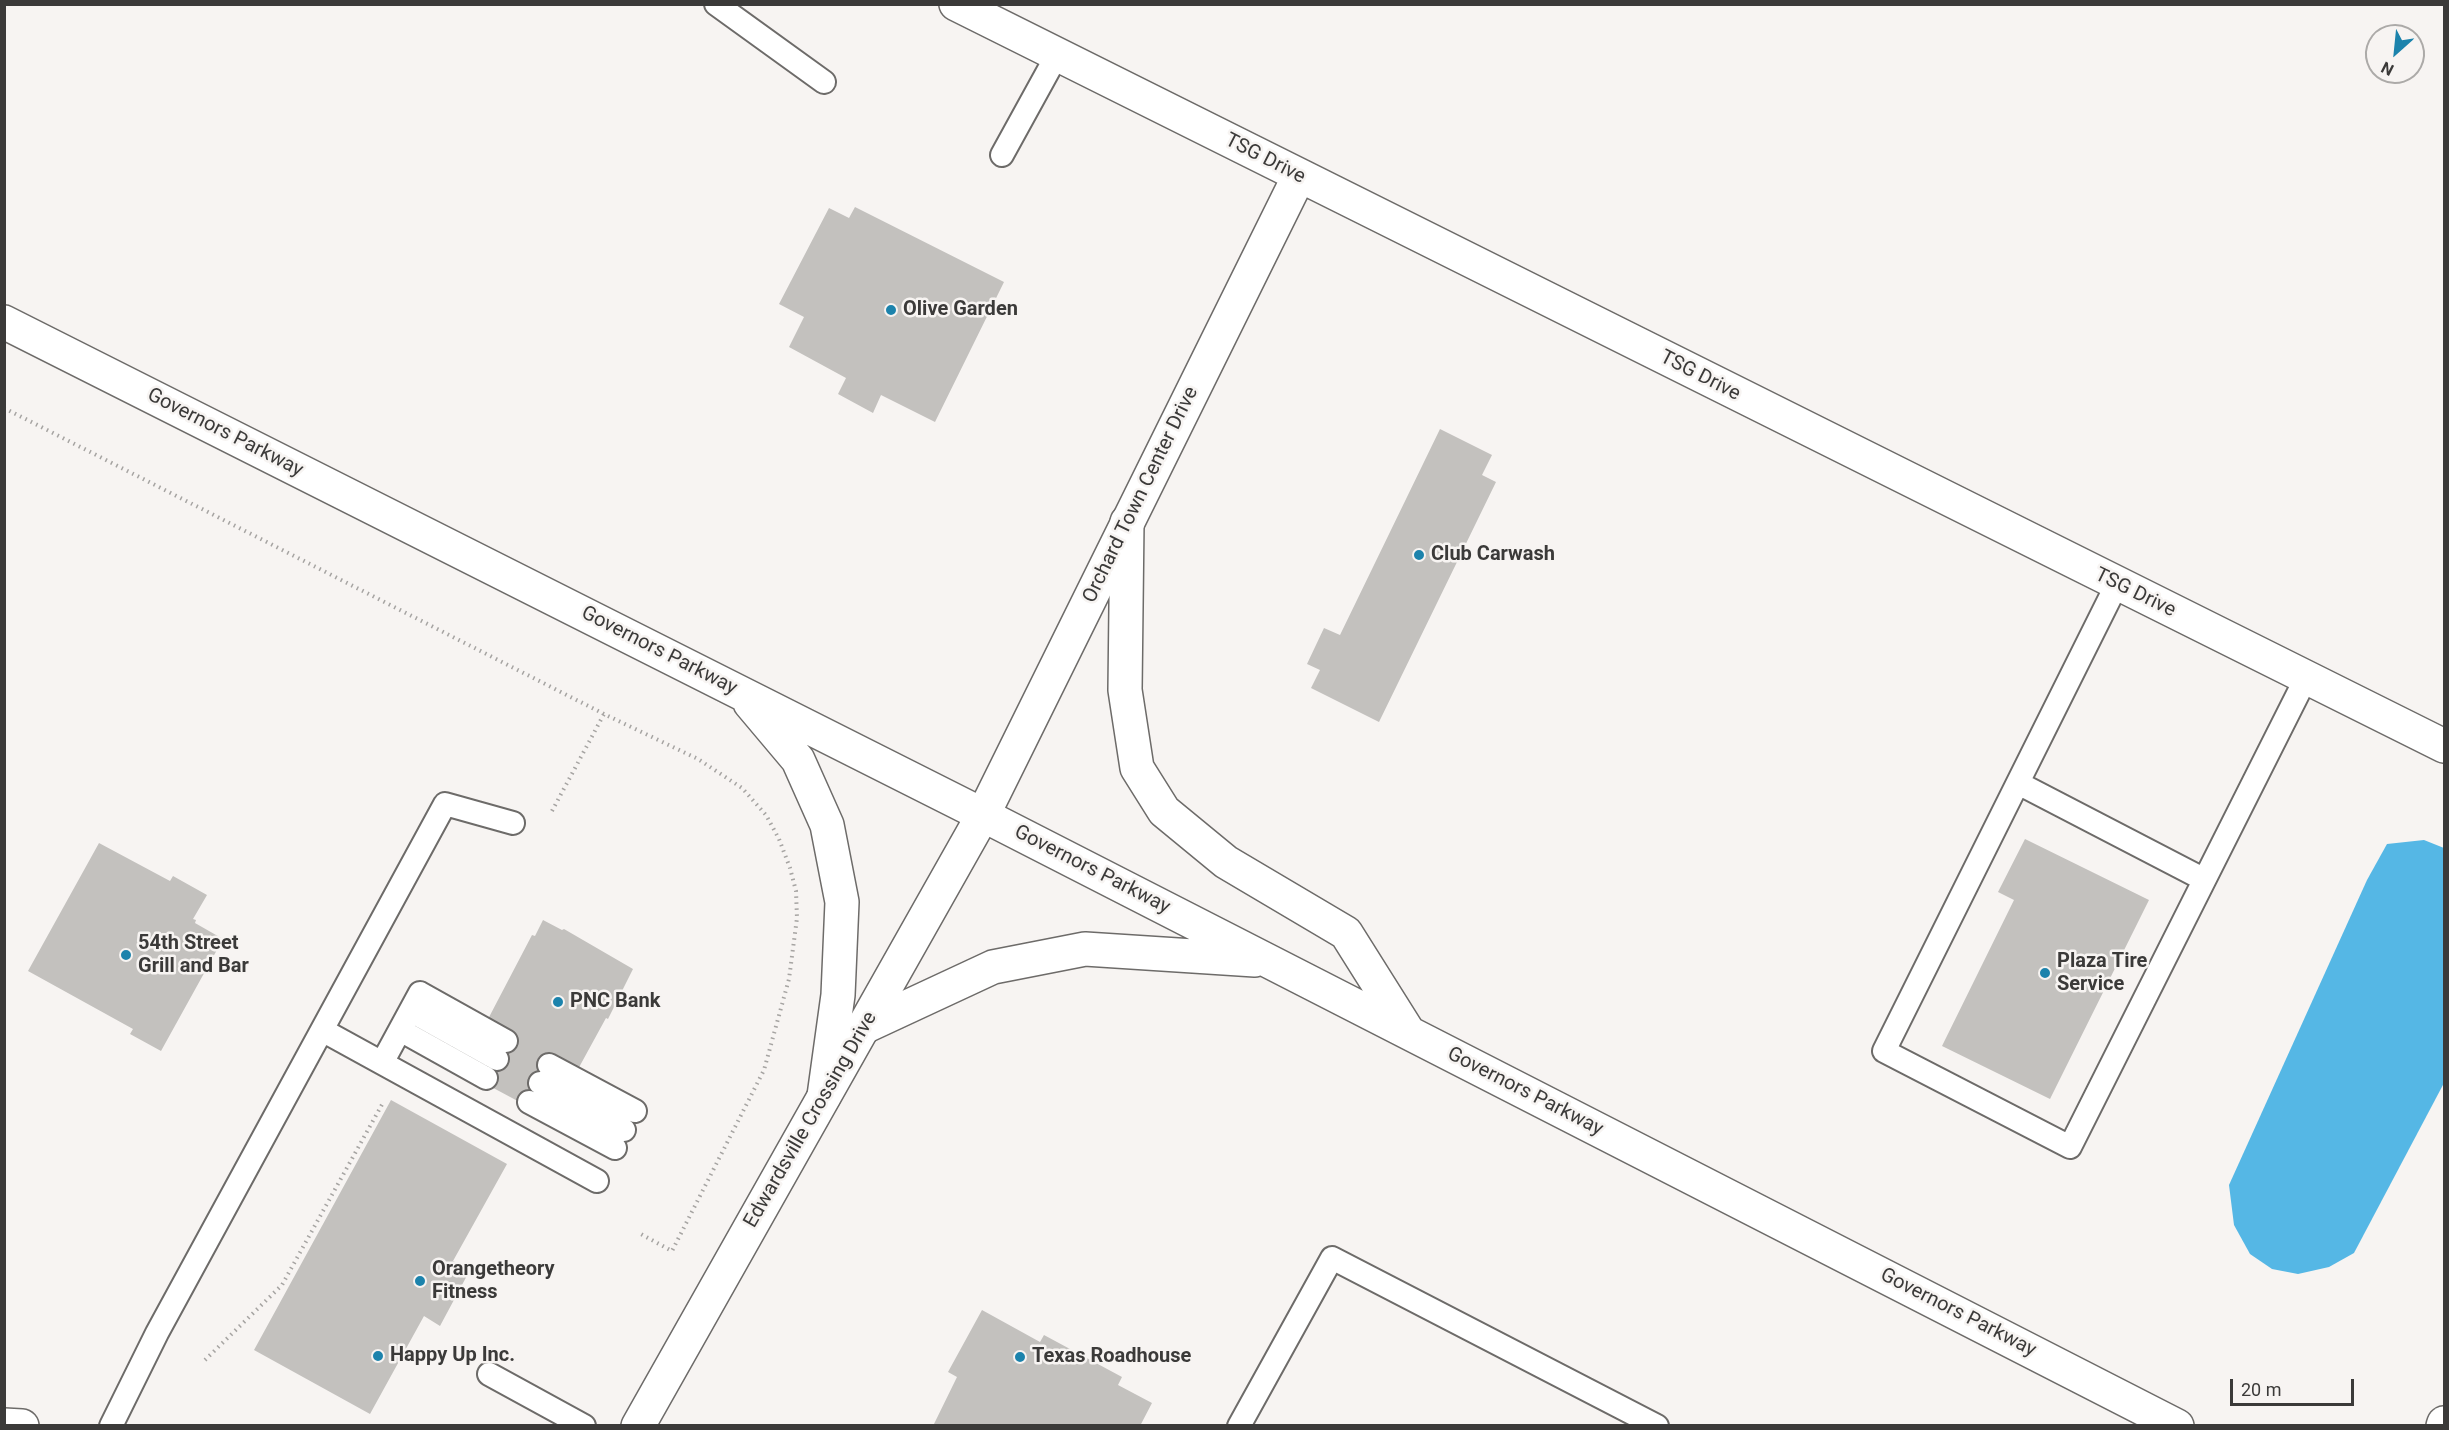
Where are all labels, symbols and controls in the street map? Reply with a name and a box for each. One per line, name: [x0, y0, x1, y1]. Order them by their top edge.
north arrow: [2365, 24, 2425, 84]
text: N: [2378, 58, 2397, 80]
street label: TSG Drive: [1221, 129, 1309, 189]
place label: Olive Garden: [903, 298, 1018, 322]
marker: Olive Garden: [884, 303, 898, 317]
street label: TSG Drive: [1656, 346, 1744, 406]
street label: Governors Parkway: [143, 383, 307, 483]
street label: Orchard Town Center Drive: [1078, 383, 1204, 607]
place label: Club Carwash: [1431, 543, 1555, 567]
marker: Club Carwash: [1412, 548, 1426, 562]
street label: TSG Drive: [2091, 563, 2179, 623]
street label: Governors Parkway: [577, 601, 741, 701]
street label: Governors Parkway: [1010, 820, 1174, 920]
place label: 54th Street Grill and Bar: [138, 932, 249, 979]
marker: 54th Street Grill and Bar: [119, 948, 133, 962]
place label: Plaza Tire Service: [2057, 950, 2147, 997]
marker: Plaza Tire Service: [2038, 966, 2052, 980]
place label: PNC Bank: [570, 990, 660, 1014]
marker: PNC Bank: [551, 995, 565, 1009]
street label: Edwardsville Crossing Drive: [739, 1008, 883, 1232]
street label: Governors Parkway: [1443, 1042, 1607, 1142]
place label: Orangetheory Fitness: [432, 1258, 555, 1305]
street label: Governors Parkway: [1876, 1263, 2040, 1363]
marker: Orangetheory Fitness: [413, 1274, 427, 1288]
place label: Happy Up Inc.: [390, 1344, 515, 1368]
place label: Texas Roadhouse: [1032, 1345, 1191, 1369]
marker: Happy Up Inc.: [371, 1349, 385, 1363]
marker: Texas Roadhouse: [1013, 1350, 1027, 1364]
scale bar: [2233, 1367, 2358, 1405]
text: 20 m: [2241, 1379, 2281, 1400]

